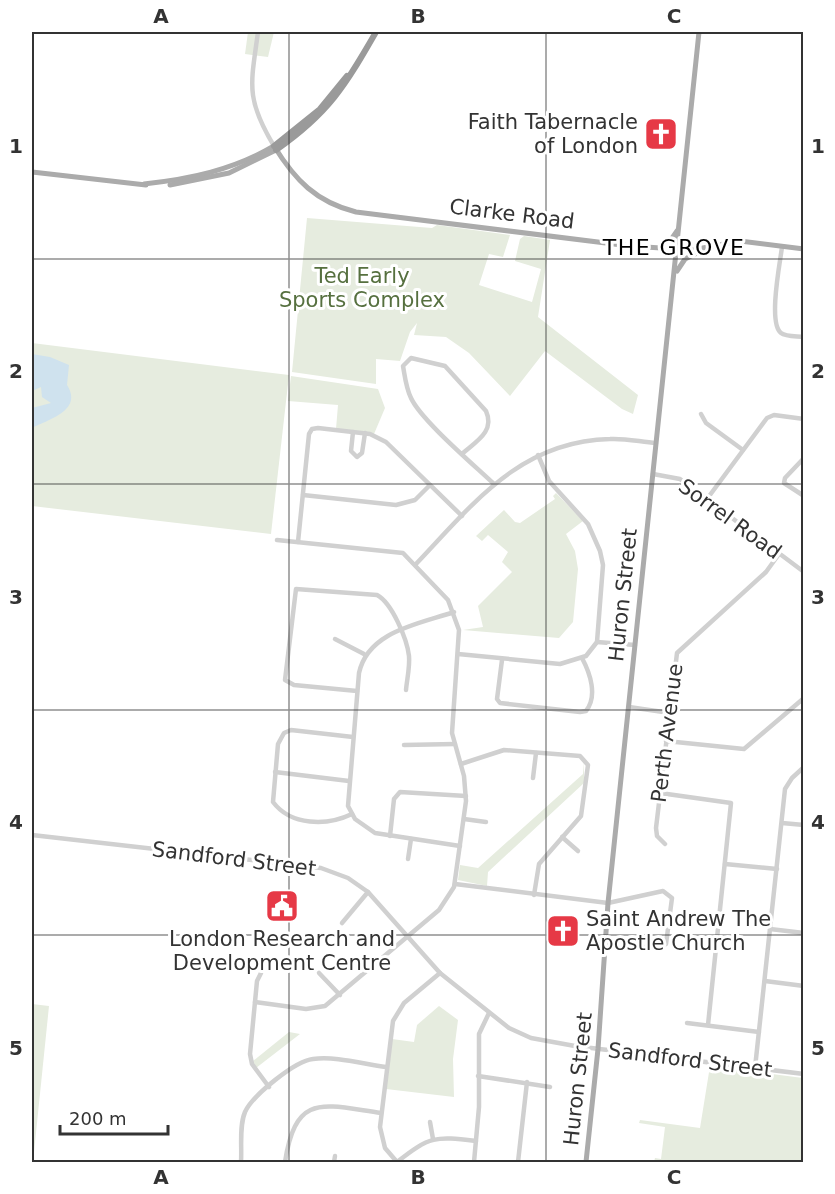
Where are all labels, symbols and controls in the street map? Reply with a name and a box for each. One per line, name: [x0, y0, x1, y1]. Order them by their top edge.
text: A: [153, 4, 169, 28]
text: B: [410, 4, 426, 28]
text: C: [667, 4, 681, 28]
place label: Faith Tabernacle of London: [468, 110, 638, 158]
church icon: Faith Tabernacle of London: [643, 116, 679, 152]
text: 1: [9, 134, 23, 158]
text: 1: [811, 134, 825, 158]
street label: Clarke Road: [448, 194, 576, 234]
district label: THE GROVE: [602, 235, 745, 260]
park label: Ted Early Sports Complex: [279, 264, 445, 312]
text: 2: [9, 359, 23, 383]
text: 2: [811, 359, 825, 383]
street label: Sorrel Road: [674, 474, 786, 564]
street label: Huron Street: [604, 527, 642, 663]
text: 3: [9, 585, 23, 609]
text: 3: [811, 585, 825, 609]
street label: Perth Avenue: [647, 662, 687, 804]
text: 4: [9, 810, 23, 834]
text: 4: [811, 810, 825, 834]
street label: Sandford Street: [151, 837, 317, 881]
public building icon: London Research and Development Centre: [264, 888, 300, 924]
place label: Saint Andrew The Apostle Church: [586, 907, 771, 955]
church icon: Saint Andrew The Apostle Church: [545, 913, 581, 949]
place label: London Research and Development Centre: [169, 927, 395, 975]
street label: Huron Street: [559, 1011, 597, 1147]
text: 5: [9, 1036, 23, 1060]
text: 5: [811, 1036, 825, 1060]
street label: Sandford Street: [607, 1038, 773, 1082]
scale bar: [60, 1098, 168, 1136]
text: 200 m: [69, 1108, 127, 1129]
text: A: [153, 1165, 169, 1189]
text: B: [410, 1165, 426, 1189]
text: C: [667, 1165, 681, 1189]

